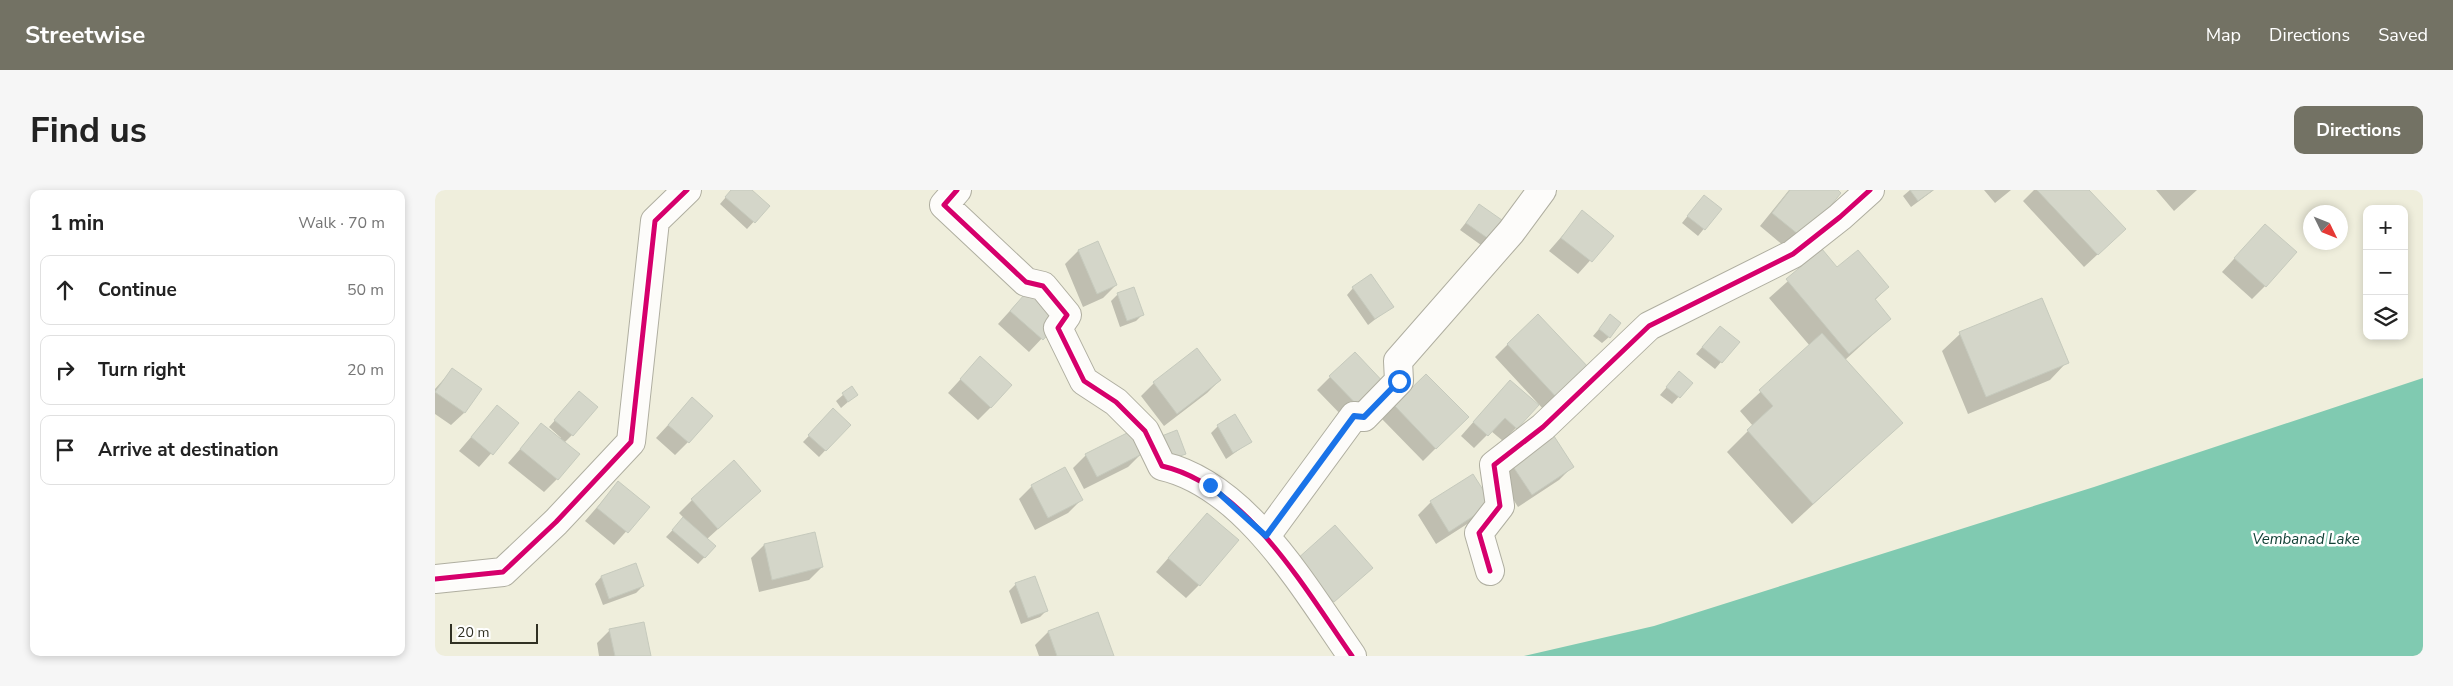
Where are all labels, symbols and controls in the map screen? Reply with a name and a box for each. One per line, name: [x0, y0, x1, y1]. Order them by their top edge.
text: Streetwise: [25, 19, 145, 51]
text: Map: [2206, 23, 2241, 47]
text: Directions: [2269, 23, 2350, 47]
text: Saved: [2378, 23, 2428, 47]
button: Directions: [2294, 106, 2423, 154]
text: Find us: [30, 107, 147, 154]
north arrow: [2303, 205, 2348, 250]
map controls: [2363, 205, 2408, 340]
button: +: [2363, 205, 2408, 250]
text: 1 min: [50, 209, 104, 237]
text: Walk · 70 m: [298, 212, 385, 234]
button: −: [2363, 250, 2408, 295]
icon: ahead: [51, 276, 79, 304]
text: Continue: [98, 277, 177, 303]
text: 50 m: [347, 279, 384, 301]
button: layers: [2363, 295, 2408, 340]
icon: right: [51, 356, 79, 384]
text: Turn right: [98, 357, 185, 383]
text: 20 m: [347, 359, 384, 381]
route start: [1388, 370, 1411, 393]
icon: arrive: [51, 436, 79, 464]
text: Arrive at destination: [98, 437, 279, 463]
route end: [1199, 474, 1222, 497]
water label: Vembanad Lake: [2252, 529, 2360, 549]
scale bar: [450, 621, 537, 644]
text: 20 m: [457, 623, 489, 642]

